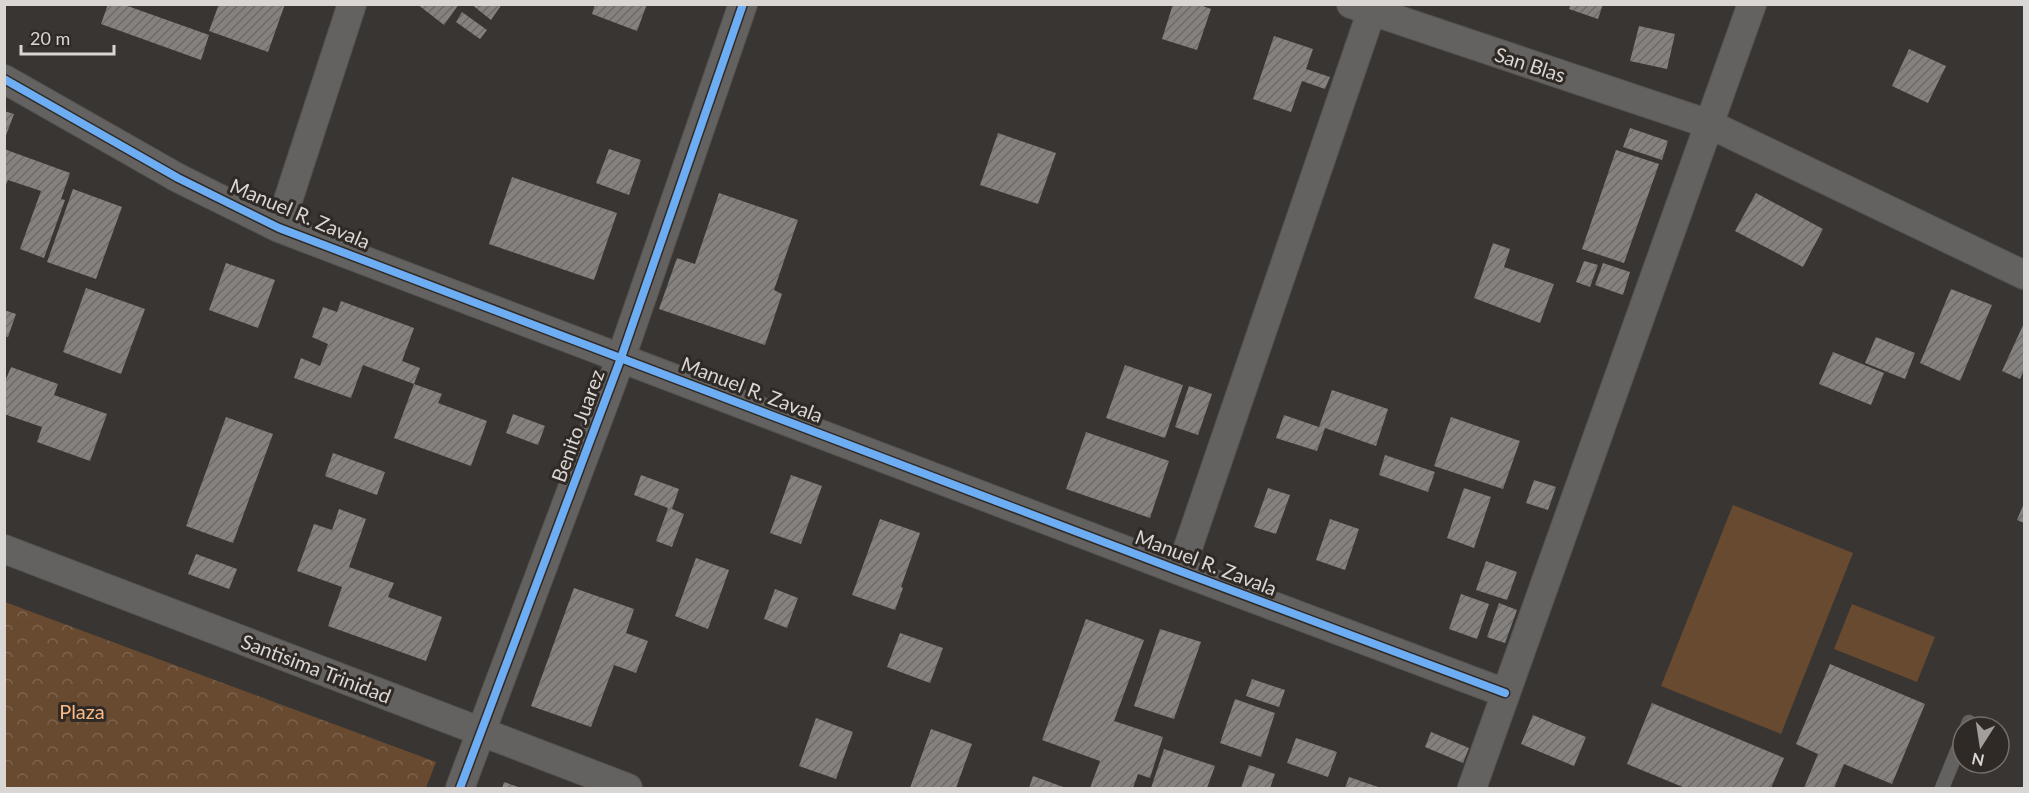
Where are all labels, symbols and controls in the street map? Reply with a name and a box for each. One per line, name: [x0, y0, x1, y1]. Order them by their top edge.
scale bar: [21, 18, 114, 56]
text: 20 m: [30, 27, 70, 49]
street label: San Blas: [1492, 41, 1569, 87]
street label: Manuel R. Zavala: [227, 173, 374, 253]
street label: Manuel R. Zavala: [678, 351, 827, 427]
street label: Benito Juarez: [546, 366, 609, 485]
street label: Manuel R. Zavala: [1132, 524, 1281, 600]
street label: Santisima Trinidad: [238, 628, 395, 708]
park label: Plaza: [59, 699, 105, 723]
north arrow: [1951, 715, 2011, 775]
text: N: [1970, 750, 1986, 771]

